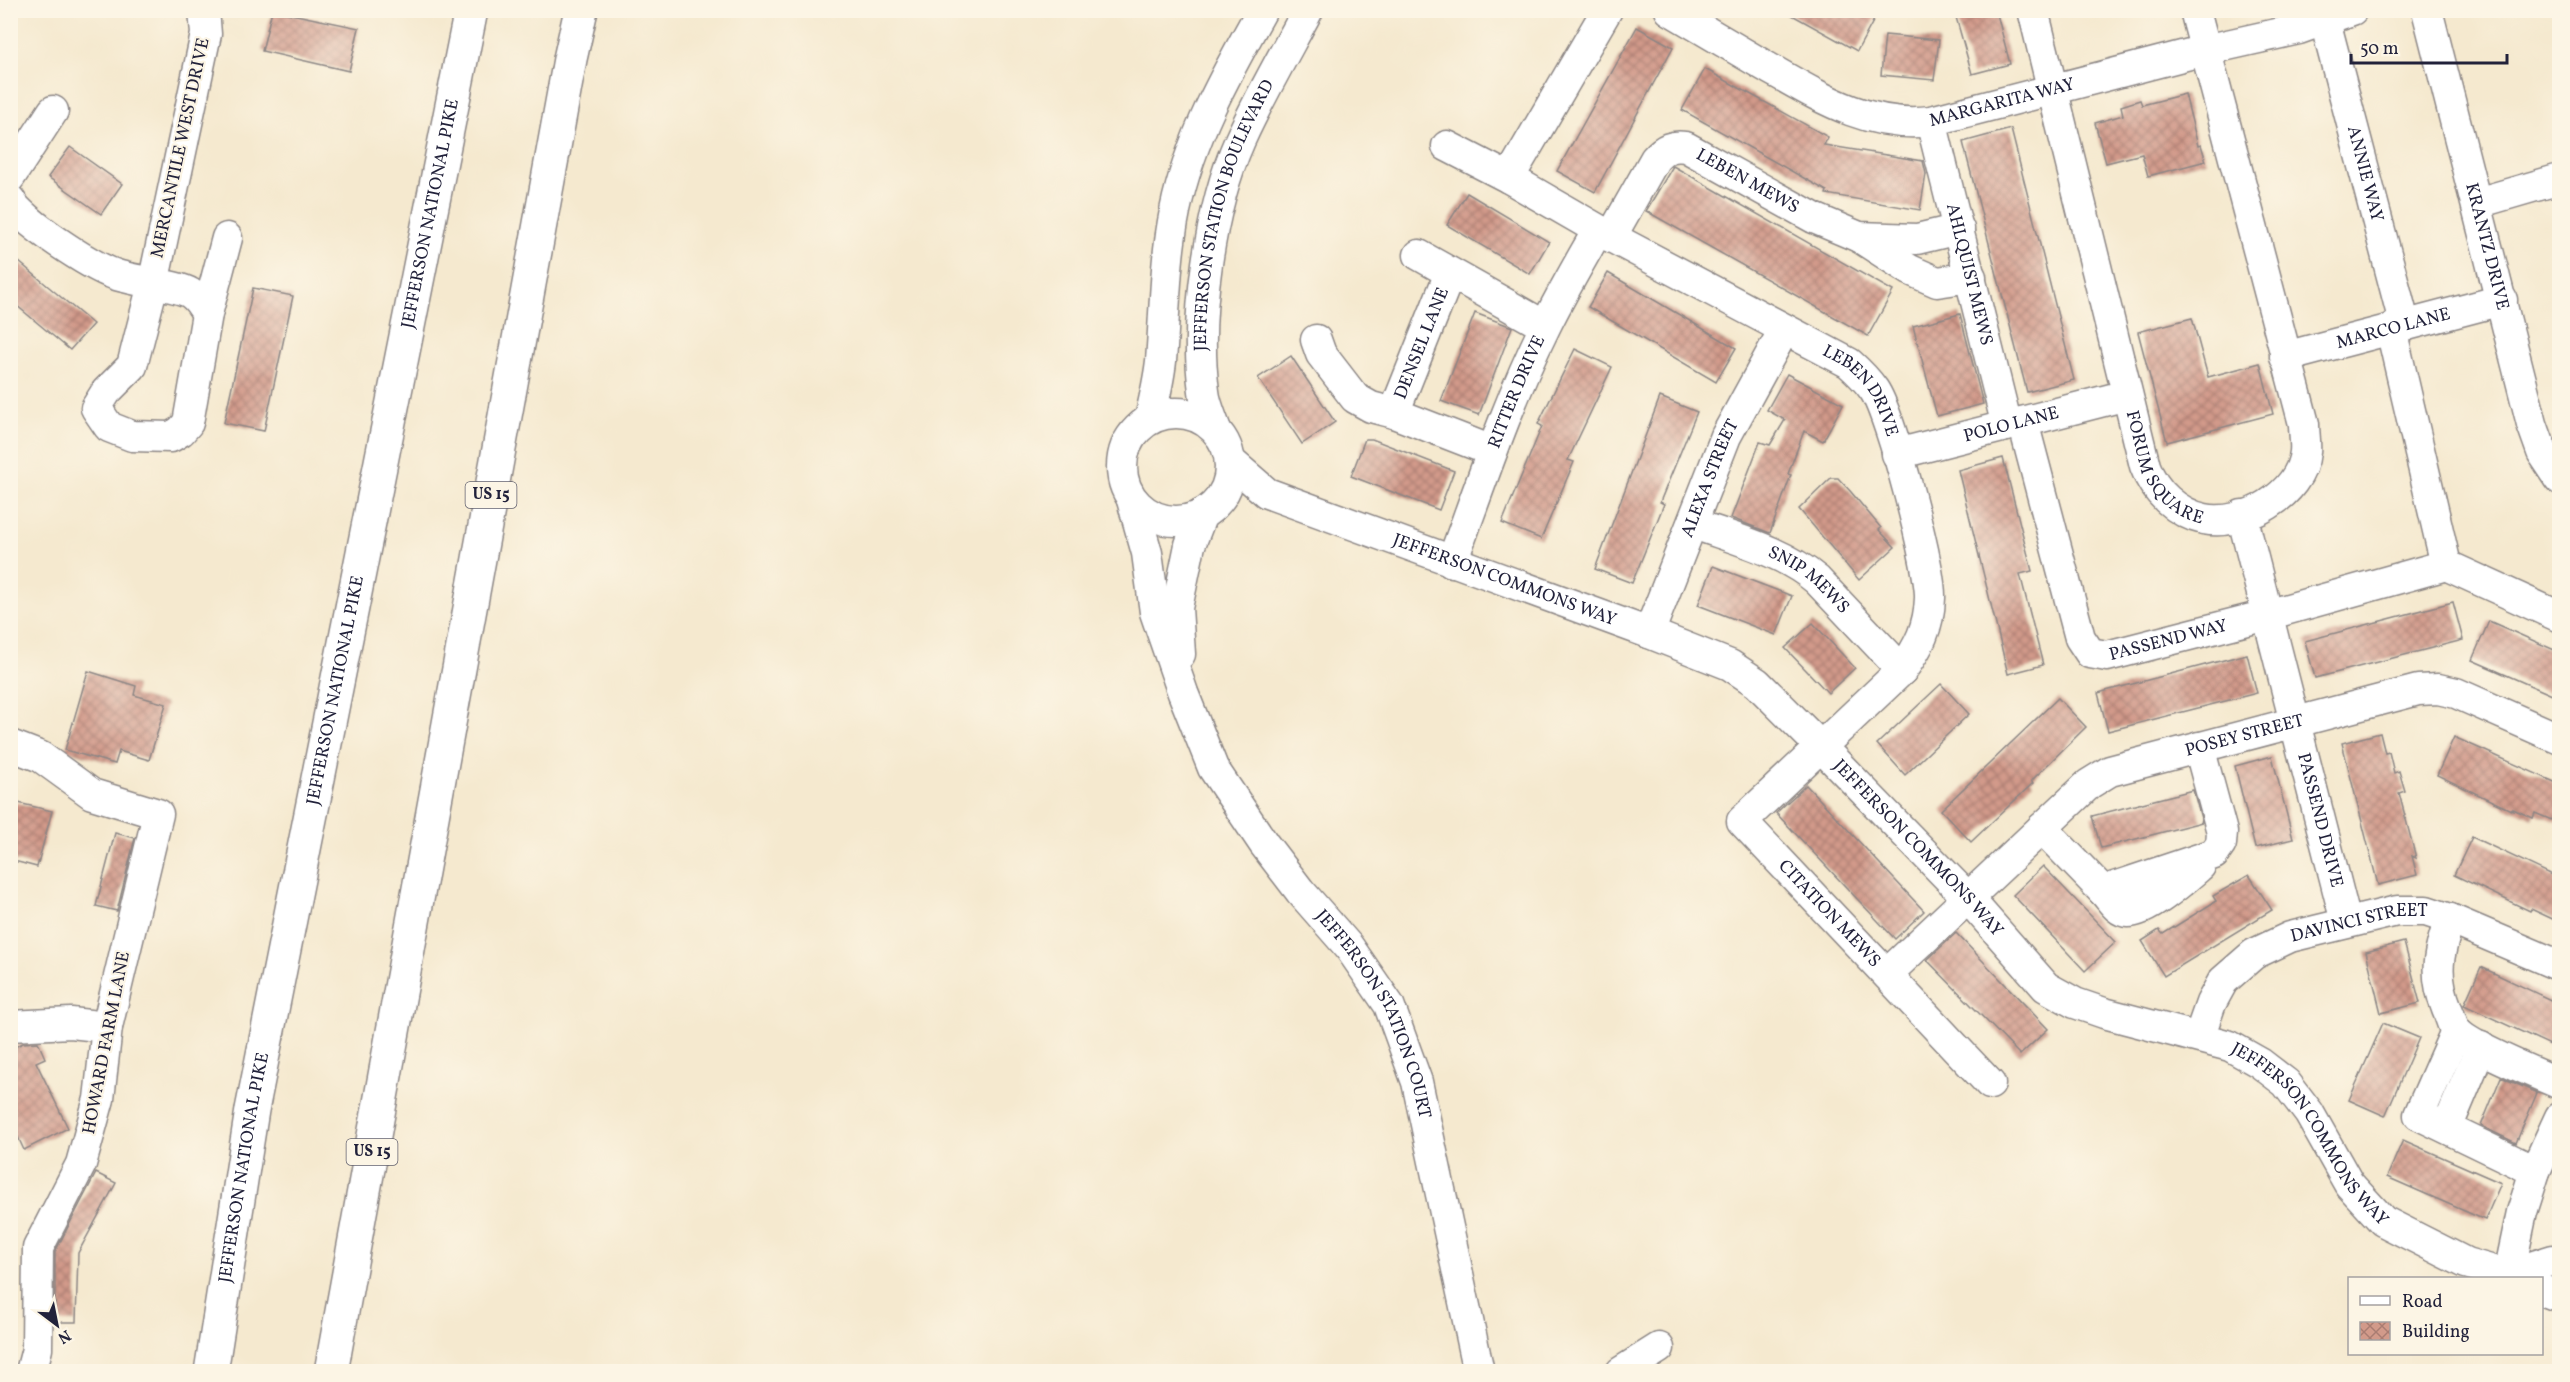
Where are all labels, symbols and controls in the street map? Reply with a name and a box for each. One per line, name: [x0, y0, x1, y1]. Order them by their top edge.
scale bar: [2351, 27, 2507, 65]
street label: MERCANTILE WEST DRIVE: [145, 35, 217, 260]
text: 50 m: [2360, 37, 2399, 62]
street label: MARGARITA WAY: [1927, 72, 2077, 133]
street label: JEFFERSON STATION BOULEVARD: [1188, 75, 1280, 351]
street label: JEFFERSON NATIONAL PIKE: [395, 97, 466, 331]
street label: ANNIE WAY: [2340, 123, 2390, 225]
street label: LEBEN MEWS: [1691, 142, 1804, 220]
street label: KRANTZ DRIVE: [2459, 180, 2515, 313]
street label: AHLQUIST MEWS: [1939, 201, 1999, 348]
street label: DENSEL LANE: [1388, 283, 1456, 403]
street label: MARCO LANE: [2334, 302, 2453, 355]
street label: RITTER DRIVE: [1482, 331, 1552, 452]
street label: LEBEN DRIVE: [1818, 339, 1904, 440]
street label: POLO LANE: [1961, 400, 2062, 449]
street label: FORUM SQUARE: [2119, 408, 2207, 531]
street label: ALEXA STREET: [1675, 415, 1745, 541]
road number: US 15: [466, 482, 516, 508]
street label: JEFFERSON COMMONS WAY: [1389, 528, 1620, 633]
street label: SNIP MEWS: [1764, 540, 1855, 619]
street label: JEFFERSON NATIONAL PIKE: [300, 573, 371, 807]
street label: PASSEND WAY: [2106, 613, 2230, 667]
street label: POSEY STREET: [2182, 708, 2307, 763]
street label: PASSEND DRIVE: [2291, 750, 2349, 890]
street label: JEFFERSON COMMONS WAY: [1827, 754, 2009, 942]
street label: CITATION MEWS: [1772, 854, 1886, 973]
street label: DAVINCI STREET: [2288, 899, 2428, 949]
street label: JEFFERSON STATION COURT: [1309, 904, 1437, 1121]
street label: HOWARD FARM LANE: [77, 949, 137, 1137]
street label: JEFFERSON COMMONS WAY: [2226, 1036, 2394, 1231]
street label: JEFFERSON NATIONAL PIKE: [213, 1050, 276, 1285]
road number: US 15: [346, 1139, 398, 1165]
legend: [2348, 1277, 2543, 1355]
text: Road: [2402, 1290, 2443, 1315]
north arrow: [27, 1295, 87, 1355]
text: Building: [2402, 1320, 2470, 1345]
text: N: [53, 1324, 75, 1349]

